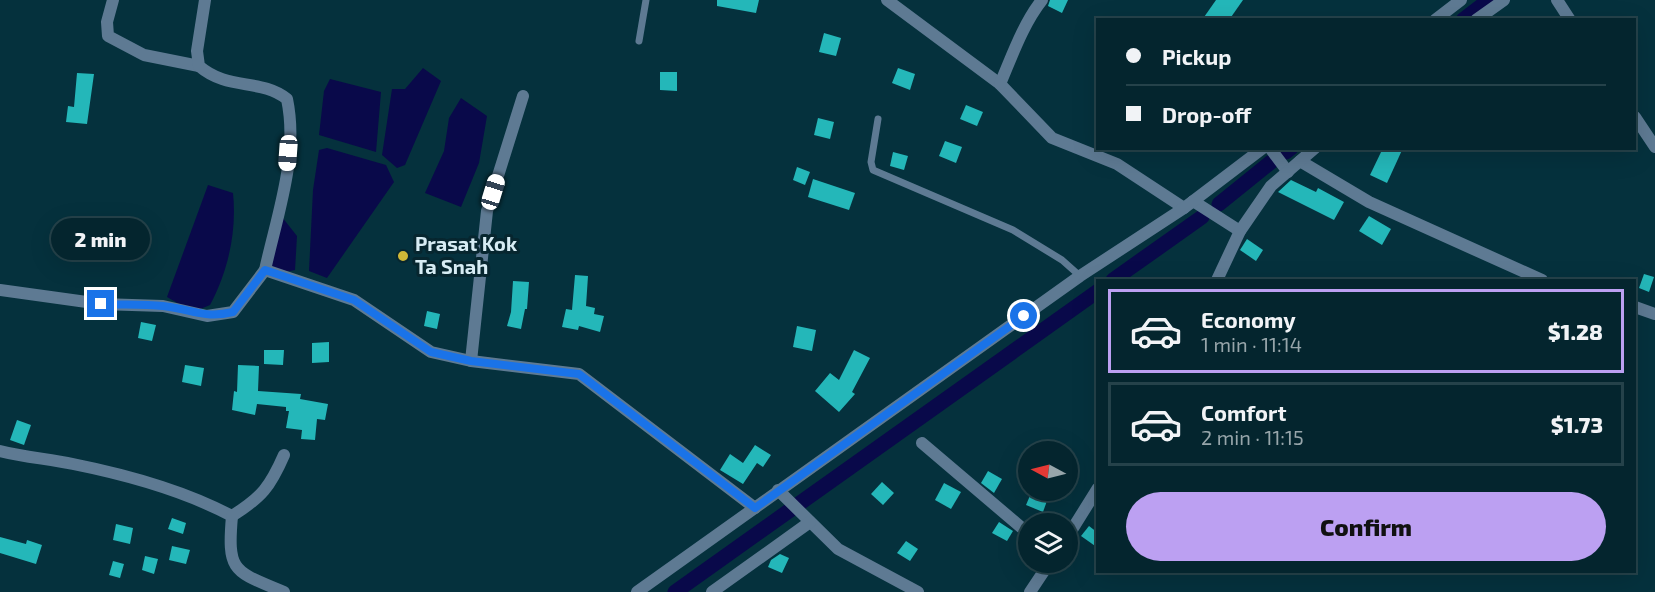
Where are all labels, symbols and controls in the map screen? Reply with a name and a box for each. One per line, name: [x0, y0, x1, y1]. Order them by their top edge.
text: Pickup: [1162, 43, 1231, 69]
text: Drop-off: [1162, 101, 1251, 127]
car: [278, 134, 298, 172]
car: [479, 172, 507, 212]
callout: 2 min: [51, 217, 150, 259]
text: 2 min: [75, 227, 126, 251]
place label: Prasat Kok Ta Snah: [415, 231, 518, 278]
marker: Prasat Kok Ta Snah: [396, 249, 410, 263]
route end: [87, 290, 114, 317]
route start: [1010, 302, 1037, 329]
icon: car: [1129, 304, 1183, 358]
text: Economy: [1201, 306, 1296, 332]
text: $1.28: [1548, 318, 1603, 344]
text: 1 min · 11:14: [1201, 332, 1302, 356]
icon: car: [1129, 397, 1183, 451]
text: Comfort: [1201, 399, 1286, 425]
text: $1.73: [1551, 411, 1603, 437]
text: 2 min · 11:15: [1201, 425, 1304, 449]
north arrow: [1018, 441, 1078, 501]
map controls: [1018, 441, 1078, 573]
button: Confirm: [1126, 492, 1606, 561]
button: layers: [1018, 513, 1078, 573]

